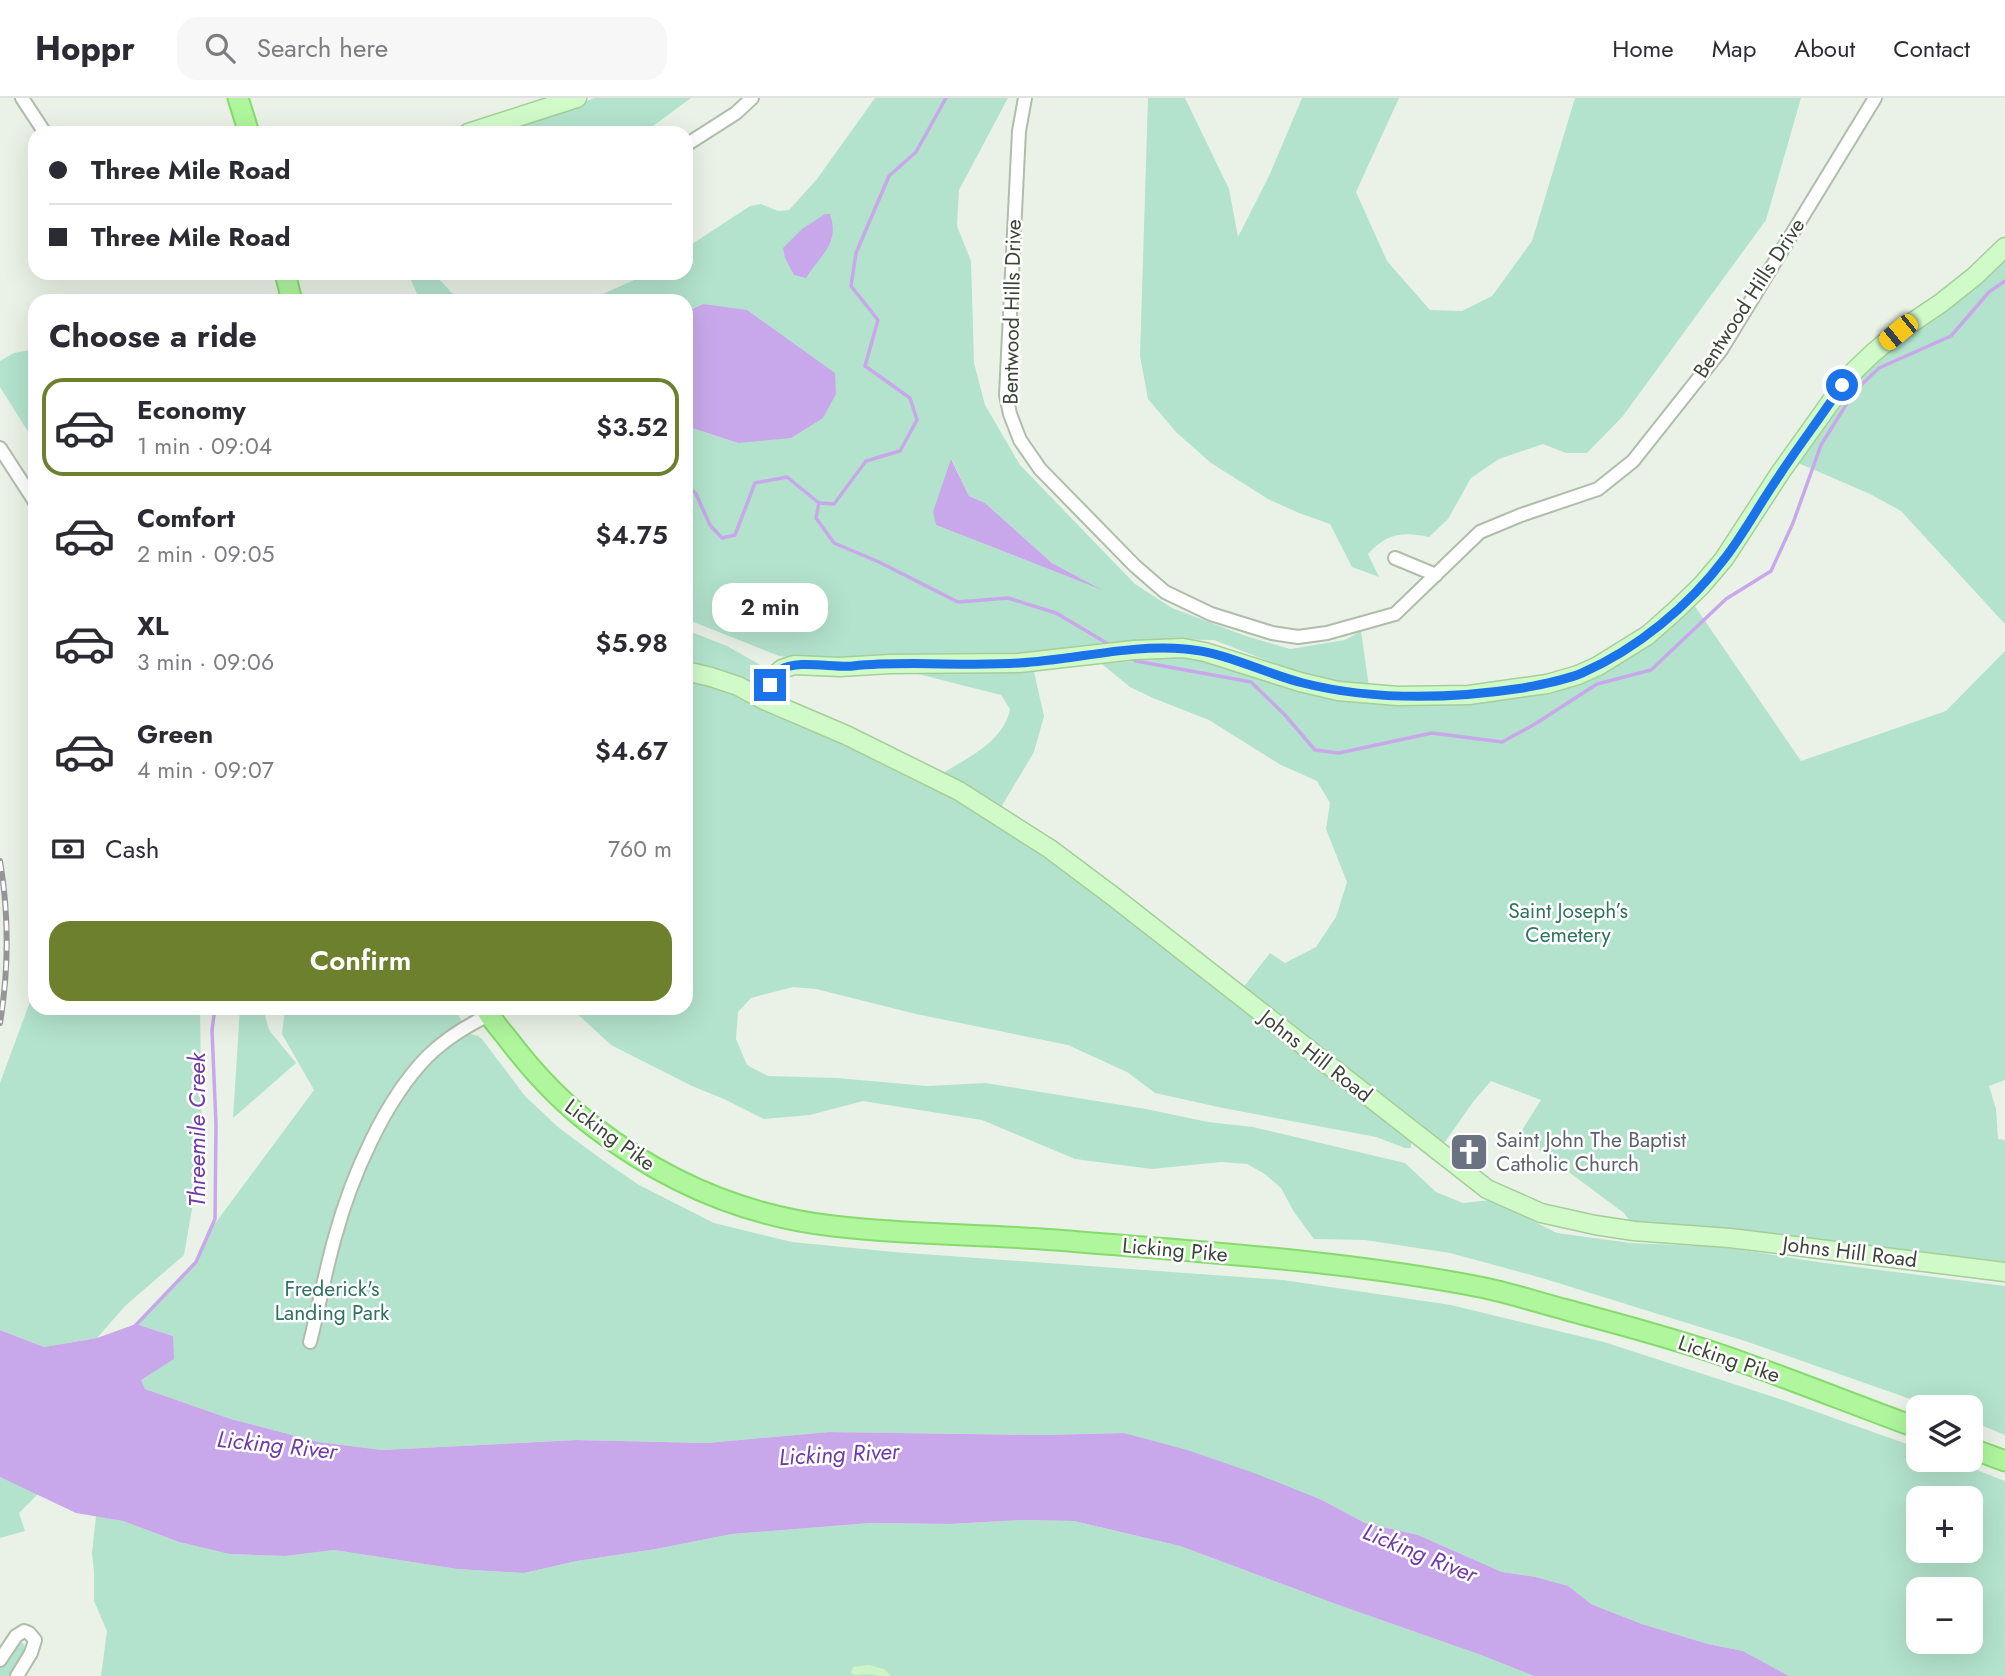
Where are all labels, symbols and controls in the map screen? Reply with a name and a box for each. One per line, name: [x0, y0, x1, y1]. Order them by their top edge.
search box: [177, 17, 667, 80]
text: Hoppr: [35, 25, 135, 72]
icon: search: [201, 29, 239, 67]
text: Search here: [257, 29, 388, 67]
text: Home: [1612, 31, 1674, 66]
text: Map: [1712, 31, 1756, 66]
text: About: [1794, 31, 1855, 66]
text: Contact: [1893, 31, 1970, 66]
text: Three Mile Road: [91, 151, 291, 189]
street label: Bentwood Hills Drive: [1686, 212, 1812, 384]
text: Three Mile Road: [91, 218, 291, 256]
street label: Bentwood Hills Drive: [995, 219, 1029, 405]
car: [1876, 311, 1921, 353]
text: Choose a ride: [49, 313, 257, 359]
route start: [1826, 369, 1858, 401]
text: Economy: [137, 391, 246, 429]
icon: car: [53, 396, 116, 459]
text: $3.52: [596, 408, 668, 446]
text: 1 min · 09:04: [137, 429, 272, 463]
text: Comfort: [137, 499, 235, 537]
icon: car: [53, 504, 116, 567]
text: $4.75: [596, 516, 668, 554]
text: 2 min · 09:05: [137, 537, 274, 571]
callout: 2 min: [712, 584, 828, 632]
text: 2 min: [740, 590, 800, 624]
text: XL: [137, 607, 169, 645]
icon: car: [53, 612, 116, 675]
text: $5.98: [596, 624, 668, 662]
text: 3 min · 09:06: [137, 645, 274, 679]
route end: [754, 669, 786, 701]
text: Green: [137, 715, 213, 753]
icon: car: [53, 720, 116, 783]
text: $4.67: [595, 732, 668, 770]
text: 4 min · 09:07: [137, 753, 274, 787]
icon: cash: [49, 830, 87, 868]
text: Cash: [105, 830, 159, 868]
text: 760 m: [608, 832, 672, 866]
park label: Saint Joseph’s Cemetery: [1508, 896, 1628, 950]
button: Confirm: [49, 921, 672, 1001]
street label: Johns Hill Road: [1251, 1001, 1378, 1109]
water label: Threemile Creek: [180, 1052, 214, 1207]
street label: Licking Pike: [558, 1092, 662, 1178]
place label: Saint John The Baptist Catholic Church: [1496, 1125, 1686, 1179]
church icon: Saint John The Baptist Catholic Church: [1448, 1131, 1490, 1173]
street label: Johns Hill Road: [1778, 1229, 1919, 1275]
street label: Licking Pike: [1121, 1230, 1229, 1270]
park label: Frederick's Landing Park: [275, 1274, 390, 1328]
street label: Licking Pike: [1674, 1328, 1784, 1390]
map controls: [1906, 1395, 1983, 1654]
button: layers: [1906, 1395, 1983, 1472]
water label: Licking River: [215, 1422, 340, 1468]
water label: Licking River: [778, 1434, 901, 1474]
button: +: [1906, 1486, 1983, 1563]
water label: Licking River: [1358, 1515, 1483, 1592]
button: −: [1906, 1577, 1983, 1654]

